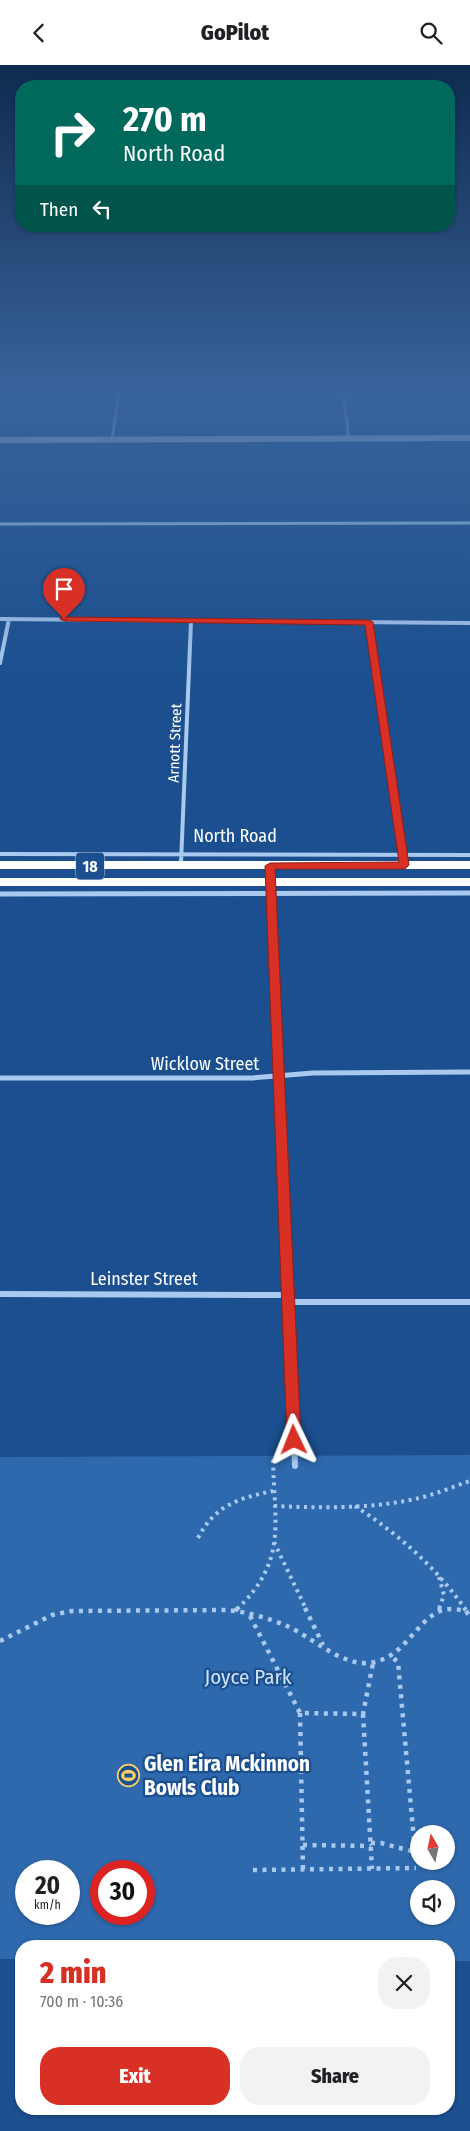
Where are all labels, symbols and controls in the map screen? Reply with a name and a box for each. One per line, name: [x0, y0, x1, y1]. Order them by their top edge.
icon: back: [25, 19, 53, 47]
text: GoPilot: [201, 19, 269, 46]
icon: search: [417, 19, 445, 47]
text: 270 m: [123, 98, 207, 140]
icon: right: [40, 100, 105, 165]
text: North Road: [123, 140, 225, 167]
icon: left: [88, 195, 116, 223]
text: Then: [40, 198, 78, 221]
pin: [43, 568, 85, 619]
icon: arrive: [50, 575, 78, 603]
street label: Arnott Street: [165, 703, 185, 783]
street label: North Road: [193, 825, 277, 847]
road number: 18: [76, 853, 104, 879]
street label: Wicklow Street: [151, 1053, 259, 1075]
street label: Leinster Street: [90, 1268, 198, 1290]
position arrow: [267, 1413, 319, 1465]
park label: Joyce Park: [204, 1664, 292, 1690]
place label: Glen Eira Mckinnon Bowls Club: [144, 1751, 310, 1801]
sports icon: Glen Eira Mckinnon Bowls Club: [116, 1764, 140, 1788]
north arrow: [410, 1825, 455, 1870]
map controls: [410, 1825, 455, 1925]
speed limit sign: 30: [90, 1860, 155, 1925]
text: 20: [35, 1871, 60, 1901]
button: sound: [410, 1880, 455, 1925]
text: km/h: [34, 1898, 61, 1912]
text: 2 min: [40, 1955, 106, 1991]
button: close: [378, 1957, 430, 2009]
text: 700 m · 10:36: [40, 1992, 123, 2011]
button: Exit: [40, 2047, 230, 2105]
button: Share: [240, 2047, 430, 2105]

